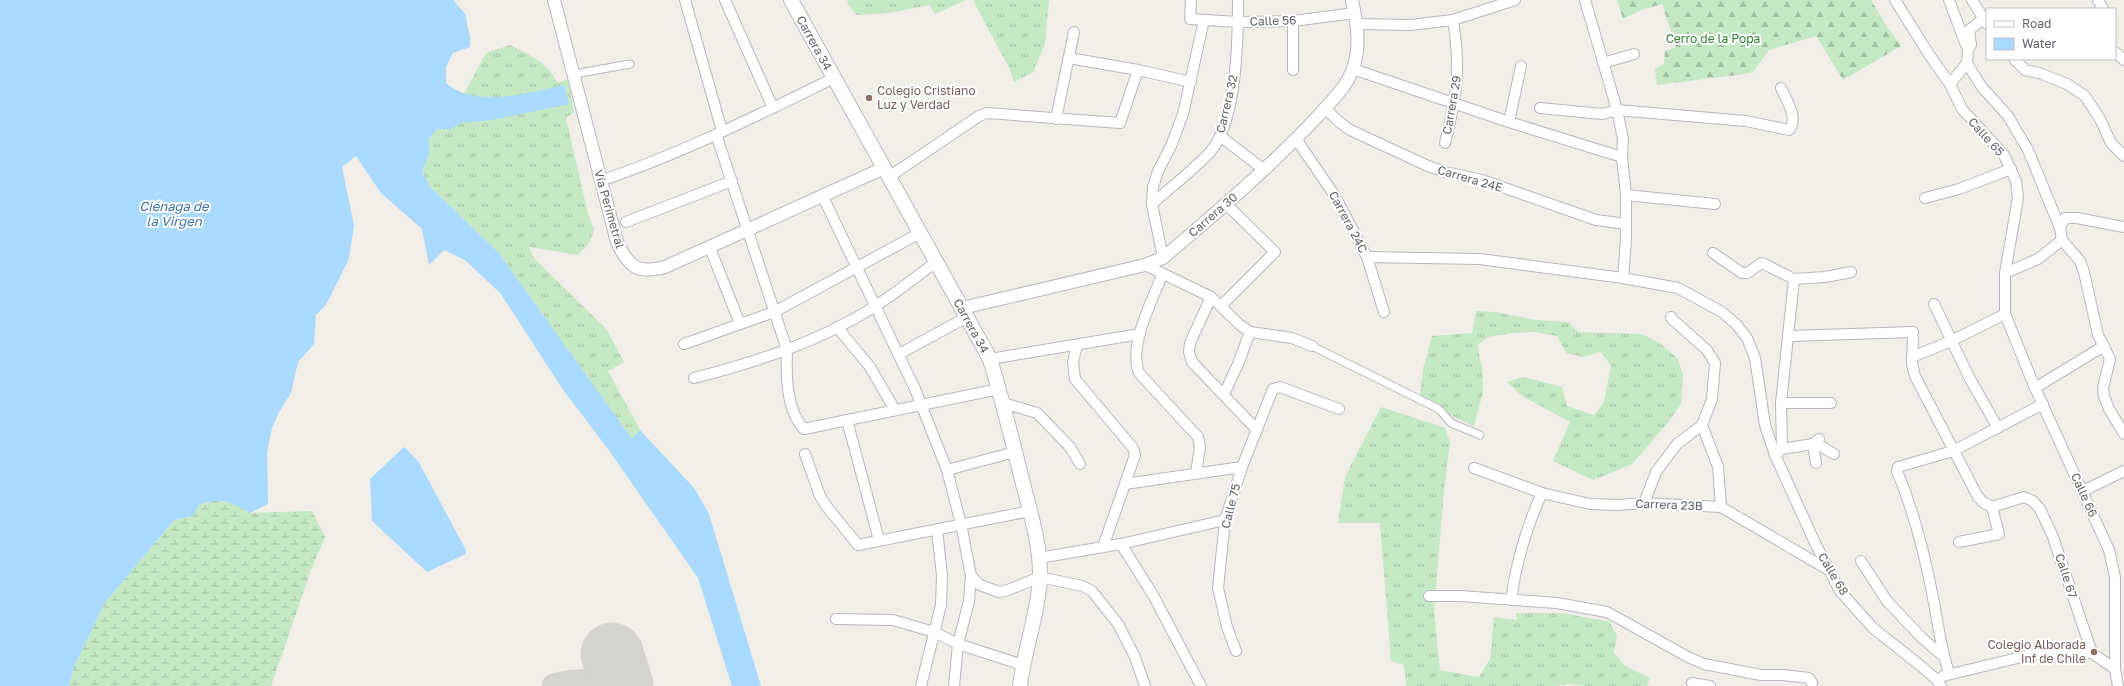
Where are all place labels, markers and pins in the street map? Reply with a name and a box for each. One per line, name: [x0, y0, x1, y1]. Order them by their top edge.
place label: Colegio Cristiano Luz y Verdad: [877, 83, 976, 112]
marker: Colegio Cristiano Luz y Verdad: [864, 93, 874, 103]
place label: Colegio Alborada Inf de Chile: [1987, 637, 2086, 666]
marker: Colegio Alborada Inf de Chile: [2089, 647, 2099, 657]

